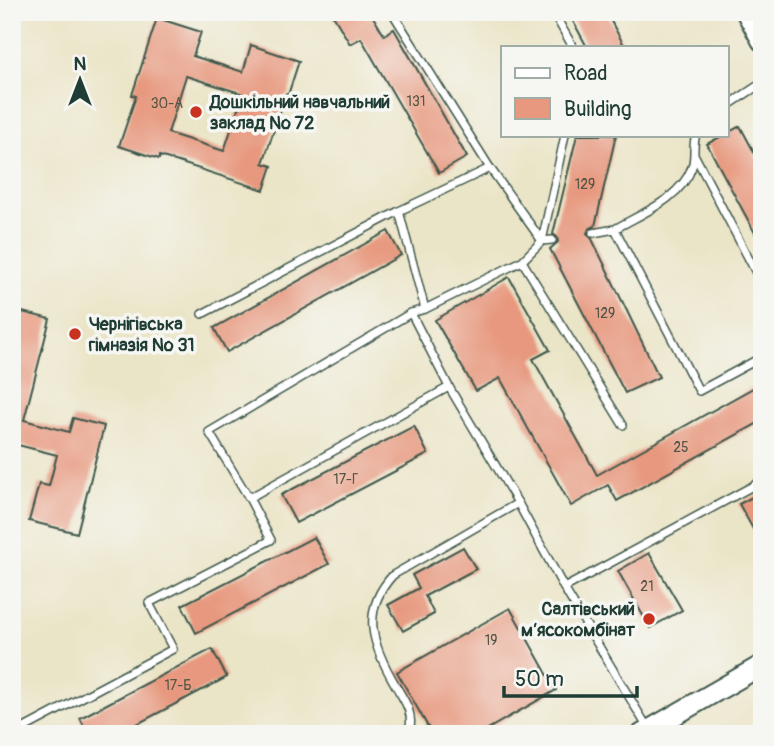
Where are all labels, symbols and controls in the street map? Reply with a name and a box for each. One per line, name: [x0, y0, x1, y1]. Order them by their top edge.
north arrow: [46, 46, 116, 116]
legend: [501, 46, 728, 136]
text: N: [74, 52, 87, 76]
text: Road: [564, 60, 608, 87]
place label: Дошкільний навчальний заклад № 72: [209, 91, 390, 135]
house number: 131: [407, 93, 425, 110]
house number: 30-А: [151, 95, 183, 112]
text: Building: [564, 96, 631, 123]
marker: Дошкільний навчальний заклад № 72: [188, 104, 204, 120]
house number: 129: [575, 176, 595, 193]
house number: 129: [595, 305, 615, 322]
place label: Чернігівська гімназія № 31: [88, 313, 195, 357]
marker: Чернігівська гімназія № 31: [67, 326, 83, 342]
house number: 25: [673, 439, 689, 456]
house number: 17-Г: [333, 471, 359, 488]
house number: 21: [640, 578, 654, 595]
place label: Салтівський мʼясокомбінат: [521, 598, 636, 642]
marker: Салтівський мʼясокомбінат: [641, 611, 657, 627]
house number: 19: [485, 632, 497, 649]
scale bar: [504, 655, 638, 699]
text: 50 m: [515, 666, 564, 693]
house number: 17-Б: [164, 677, 192, 694]

